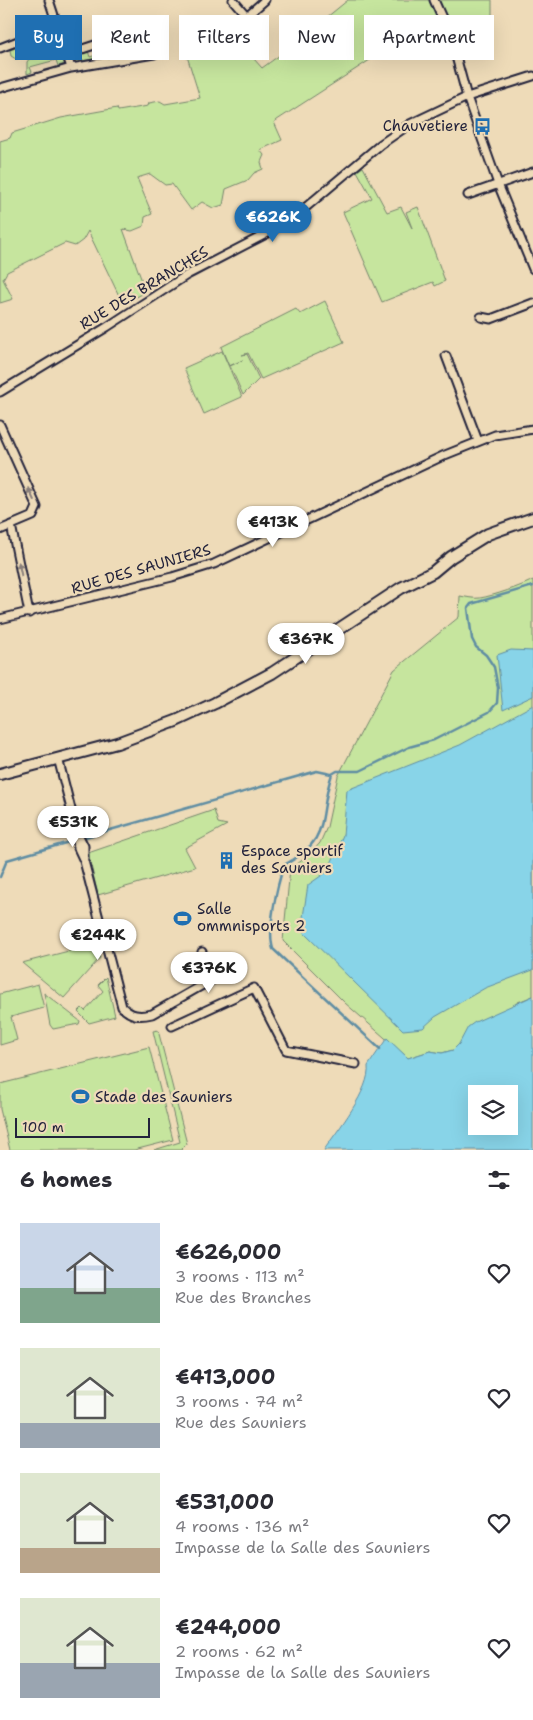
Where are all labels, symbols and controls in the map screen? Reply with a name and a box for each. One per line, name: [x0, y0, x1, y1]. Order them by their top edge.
chip: Buy: [15, 15, 82, 60]
chip: Rent: [92, 15, 169, 60]
chip: Filters: [179, 15, 269, 60]
chip: New: [279, 15, 354, 60]
chip: Apartment: [364, 15, 494, 60]
place label: Chauvetiere: [383, 116, 468, 136]
bus stop icon: Chauvetiere: [472, 116, 492, 136]
pin: €626K: [238, 200, 308, 243]
text: €626K: [246, 206, 300, 227]
street label: RUE DES BRANCHES: [76, 242, 212, 334]
one-way arrow: [26, 487, 34, 501]
pin: €413K: [238, 506, 308, 548]
text: €413K: [248, 511, 298, 532]
street label: RUE DES SAUNIERS: [69, 540, 213, 598]
one-way arrow: [16, 562, 24, 577]
pin: €367K: [271, 622, 341, 665]
text: €367K: [279, 628, 333, 649]
pin: €531K: [38, 806, 108, 848]
text: €531K: [48, 811, 98, 832]
place label: Espace sportif des Sauniers: [241, 841, 343, 878]
building icon: Espace sportif des Sauniers: [217, 850, 237, 870]
place label: Salle ommnisports 2: [197, 899, 306, 936]
sports icon: Salle ommnisports 2: [173, 908, 193, 928]
pin: €244K: [63, 918, 133, 961]
text: €244K: [70, 924, 126, 945]
pin: €376K: [174, 952, 244, 994]
text: €376K: [182, 957, 236, 978]
map controls: [468, 1085, 518, 1135]
button: layers: [468, 1085, 518, 1135]
sports icon: Stade des Sauniers: [71, 1087, 91, 1107]
place label: Stade des Sauniers: [95, 1087, 233, 1107]
scale bar: [15, 1115, 150, 1138]
text: 100 m: [22, 1118, 64, 1136]
text: 6 homes: [20, 1166, 112, 1194]
icon: filters: [485, 1166, 513, 1194]
text: €626,000: [175, 1238, 281, 1266]
icon: home: [60, 1243, 120, 1303]
icon: heart: [485, 1259, 513, 1287]
text: 3 rooms · 113 m²: [175, 1266, 305, 1287]
text: Rue des Branches: [175, 1287, 311, 1308]
text: €413,000: [175, 1363, 275, 1391]
icon: home: [60, 1368, 120, 1428]
icon: heart: [485, 1384, 513, 1412]
text: 3 rooms · 74 m²: [175, 1391, 303, 1412]
text: Rue des Sauniers: [175, 1412, 307, 1433]
text: €531,000: [175, 1488, 274, 1516]
icon: home: [60, 1493, 120, 1553]
icon: heart: [485, 1509, 513, 1537]
text: 4 rooms · 136 m²: [175, 1516, 309, 1537]
text: Impasse de la Salle des Sauniers: [175, 1537, 430, 1558]
text: €244,000: [175, 1613, 281, 1641]
icon: home: [60, 1618, 120, 1678]
icon: heart: [485, 1634, 513, 1662]
text: 2 rooms · 62 m²: [175, 1641, 303, 1662]
text: Impasse de la Salle des Sauniers: [175, 1662, 430, 1683]

